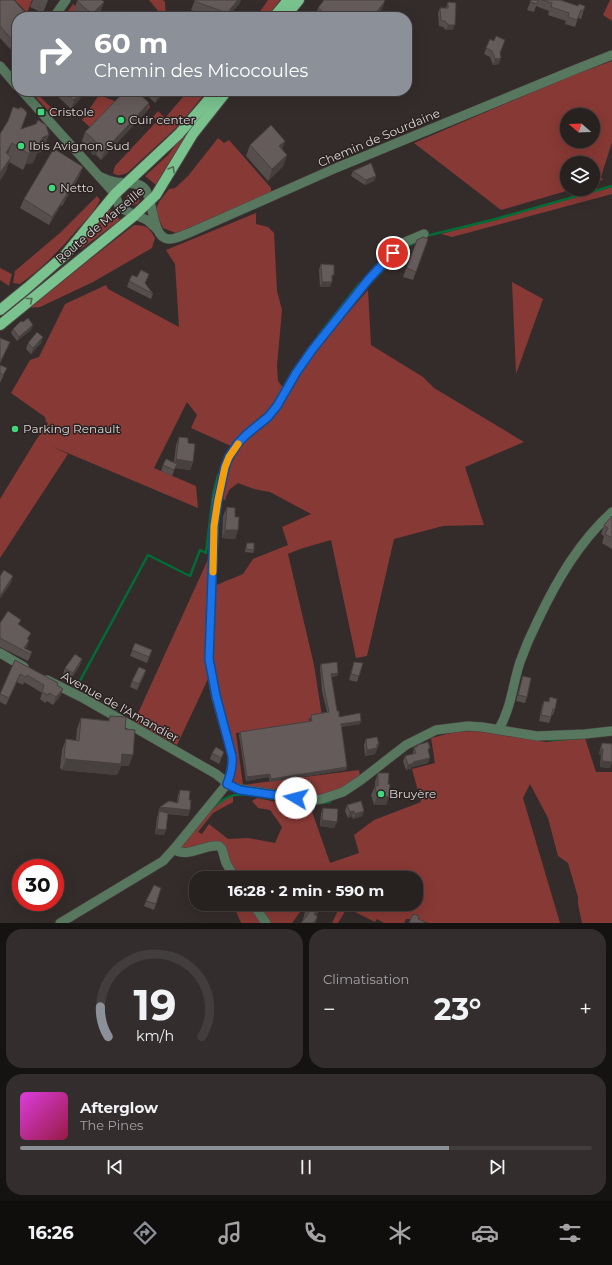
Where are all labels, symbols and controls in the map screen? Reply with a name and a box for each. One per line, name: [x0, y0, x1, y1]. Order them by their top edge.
text: 60 m: [94, 26, 168, 60]
icon: right: [28, 28, 80, 80]
text: Chemin des Micocoules: [94, 60, 308, 82]
place label: Cristole: [49, 104, 94, 119]
street label: Chemin de Sourdaine: [316, 105, 442, 170]
marker: Cristole: [36, 107, 46, 117]
north arrow: [560, 108, 600, 148]
map controls: [560, 108, 600, 196]
place label: Cuir center: [129, 112, 195, 127]
marker: Cuir center: [116, 115, 126, 125]
place label: Ibis Avignon Sud: [29, 138, 130, 153]
marker: Ibis Avignon Sud: [16, 141, 26, 151]
button: layers: [560, 156, 600, 196]
one-way arrow: [168, 166, 175, 173]
place label: Netto: [60, 180, 94, 195]
marker: Netto: [47, 183, 57, 193]
street label: Route de Marseille: [52, 183, 147, 266]
pin: [376, 236, 410, 270]
icon: arrive: [382, 242, 404, 264]
one-way arrow: [26, 298, 33, 305]
place label: Parking Renault: [23, 421, 120, 436]
marker: Parking Renault: [10, 424, 20, 434]
street label: Avenue de l'Amandier: [59, 668, 182, 745]
position arrow: [275, 777, 317, 819]
place label: Bruyère: [389, 786, 436, 801]
marker: Bruyère: [376, 789, 386, 799]
speed limit sign: 30: [12, 859, 64, 911]
text: 16:28 · 2 min · 590 m: [228, 881, 384, 900]
text: Climatisation: [323, 971, 409, 987]
text: 19: [133, 979, 176, 1029]
text: 23°: [434, 991, 481, 1028]
text: −: [323, 996, 336, 1023]
text: +: [579, 996, 592, 1023]
text: km/h: [135, 1026, 174, 1044]
text: Afterglow: [80, 1098, 158, 1117]
text: The Pines: [80, 1117, 143, 1133]
icon: previous: [104, 1156, 126, 1178]
icon: pause: [295, 1156, 317, 1178]
icon: next: [486, 1156, 508, 1178]
icon: directions: [131, 1219, 159, 1247]
icon: music: [216, 1219, 244, 1247]
icon: phone: [301, 1219, 329, 1247]
icon: climate: [386, 1219, 414, 1247]
icon: car: [471, 1219, 499, 1247]
icon: filters: [556, 1219, 584, 1247]
text: 16:26: [28, 1222, 74, 1244]

